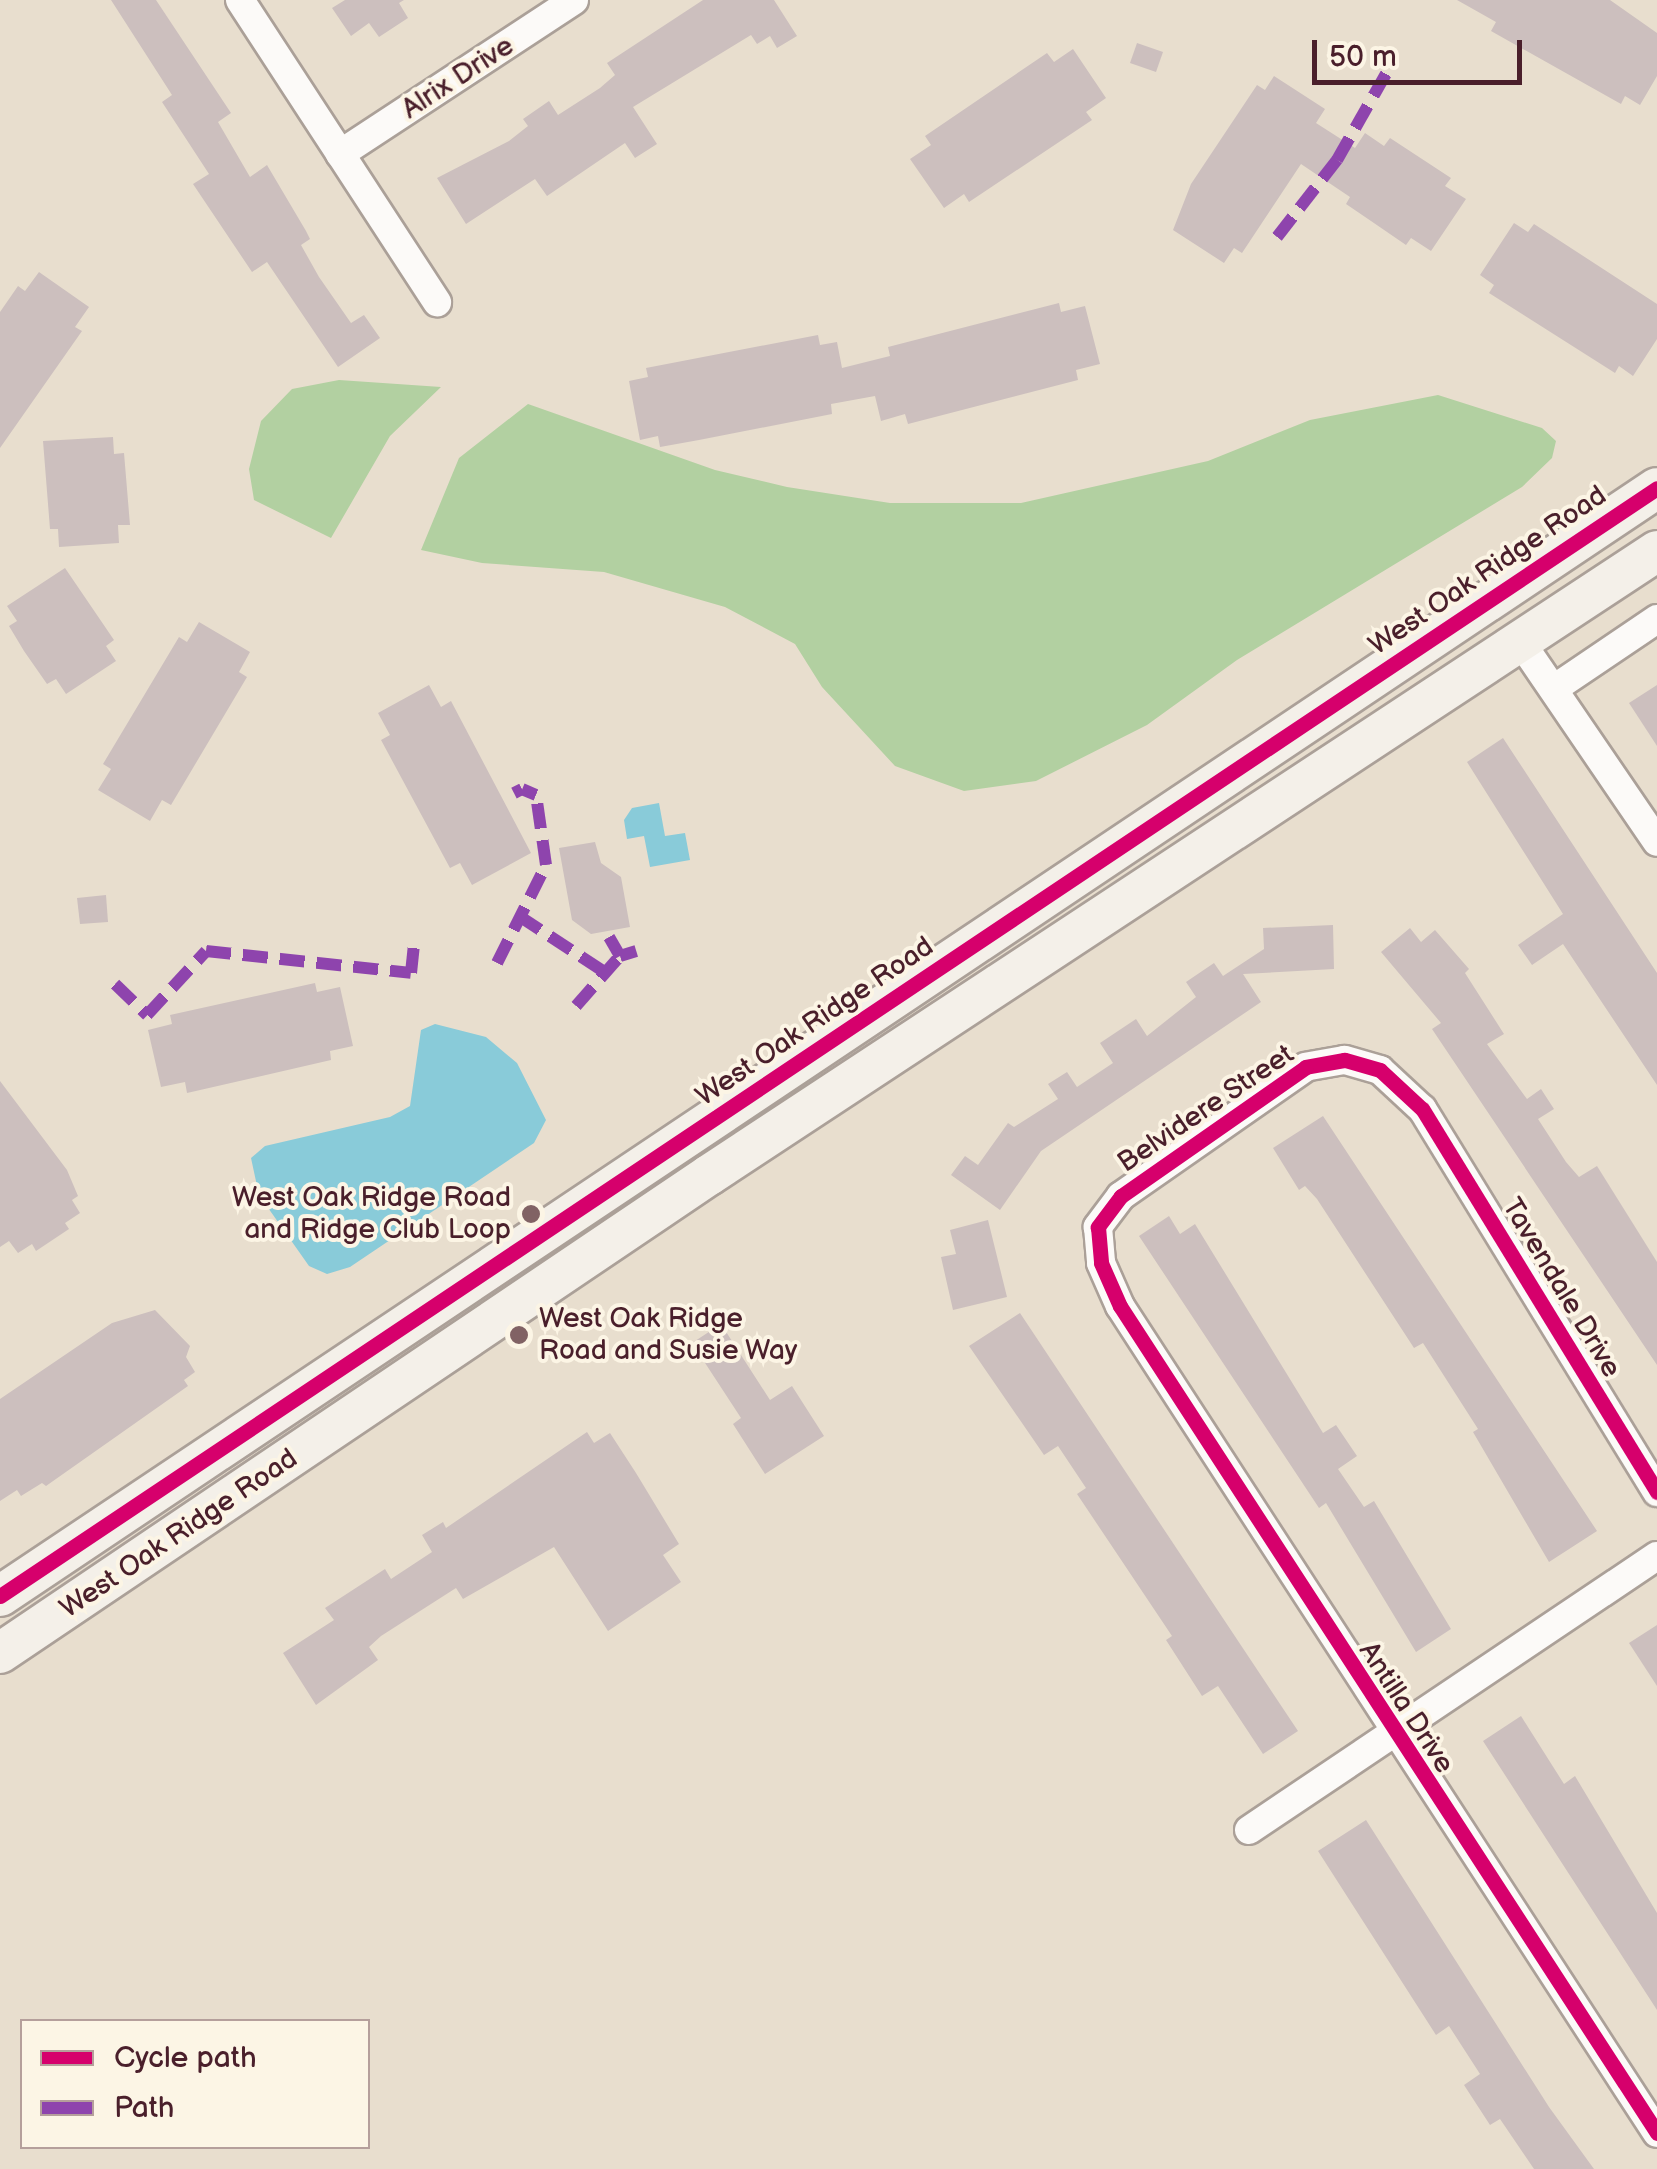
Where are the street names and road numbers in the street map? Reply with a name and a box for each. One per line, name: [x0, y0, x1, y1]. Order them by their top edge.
street label: Alrix Drive: [396, 29, 520, 127]
street label: West Oak Ridge Road: [1363, 479, 1613, 663]
street label: West Oak Ridge Road: [690, 930, 940, 1114]
street label: Belvidere Street: [1112, 1038, 1300, 1180]
street label: Tavendale Drive: [1494, 1192, 1628, 1384]
street label: West Oak Ridge Road: [54, 1442, 304, 1626]
street label: Antilla Drive: [1351, 1636, 1461, 1780]

